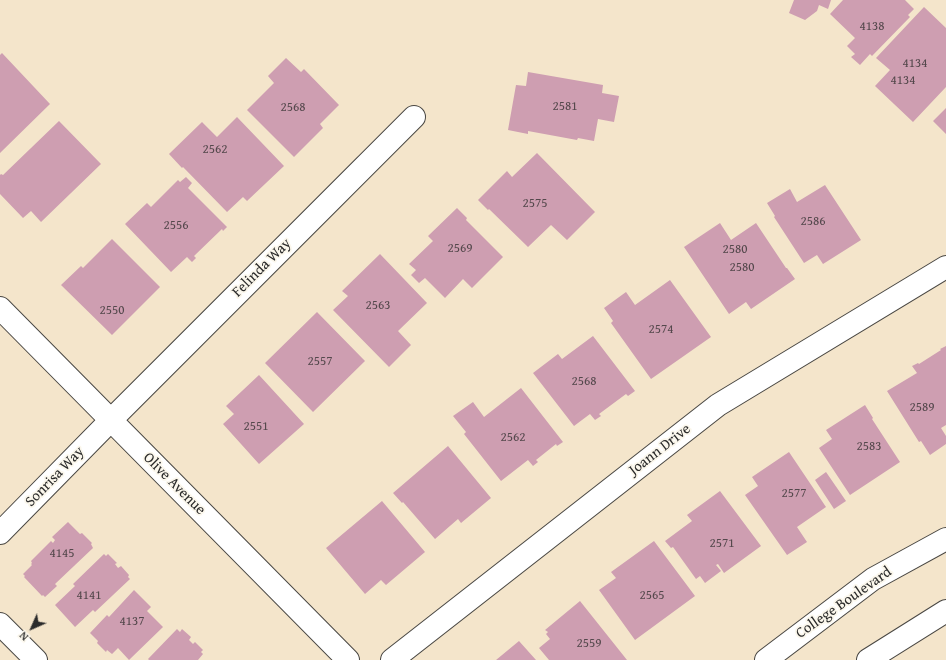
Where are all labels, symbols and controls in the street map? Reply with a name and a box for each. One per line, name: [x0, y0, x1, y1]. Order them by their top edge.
house number: 4138: [859, 19, 885, 35]
house number: 4134: [902, 56, 928, 72]
house number: 4134: [890, 73, 916, 89]
house number: 2581: [552, 99, 578, 115]
house number: 2568: [280, 100, 306, 116]
house number: 2562: [202, 142, 228, 158]
house number: 2575: [522, 196, 548, 212]
house number: 2586: [800, 214, 826, 230]
house number: 2556: [163, 218, 189, 234]
street label: Felinda Way: [229, 235, 295, 301]
house number: 2569: [447, 241, 473, 257]
house number: 2580: [722, 242, 748, 258]
house number: 2580: [729, 260, 755, 276]
house number: 2563: [365, 298, 391, 314]
house number: 2550: [99, 303, 125, 319]
house number: 2574: [648, 322, 674, 338]
house number: 2557: [307, 354, 333, 370]
house number: 2568: [571, 374, 597, 390]
house number: 2589: [909, 400, 935, 416]
house number: 2551: [243, 419, 269, 435]
street label: Joann Drive: [626, 420, 694, 480]
house number: 2562: [500, 430, 526, 446]
house number: 2583: [856, 439, 882, 455]
street label: Sonrisa Way: [22, 443, 88, 511]
street label: Olive Avenue: [139, 449, 209, 519]
house number: 2577: [781, 486, 807, 502]
house number: 2571: [709, 536, 735, 552]
house number: 4145: [49, 546, 75, 562]
street label: College Boulevard: [793, 563, 895, 643]
house number: 4141: [76, 588, 102, 604]
house number: 2565: [639, 588, 665, 604]
north arrow: [12, 608, 52, 648]
house number: 4137: [119, 614, 145, 630]
text: N: [15, 628, 32, 645]
house number: 2559: [576, 636, 602, 652]

